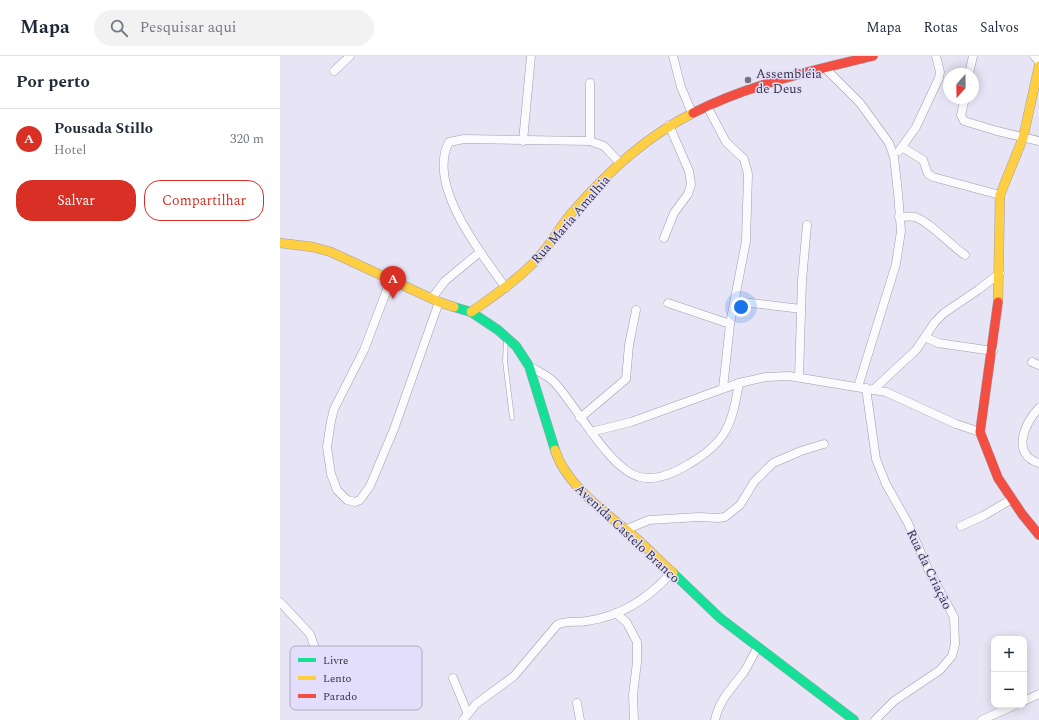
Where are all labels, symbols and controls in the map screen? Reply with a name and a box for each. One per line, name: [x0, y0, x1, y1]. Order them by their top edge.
search box: [94, 10, 374, 46]
text: Mapa: [20, 13, 70, 42]
text: Pesquisar aqui: [140, 16, 237, 39]
icon: search: [108, 17, 130, 39]
text: Mapa: [866, 17, 901, 38]
text: Rotas: [923, 17, 958, 38]
text: Salvos: [980, 17, 1019, 38]
place label: Assembléia de Deus: [756, 64, 823, 99]
north arrow: [943, 68, 979, 104]
text: Por perto: [16, 69, 90, 95]
marker: Assembléia de Deus: [743, 75, 753, 85]
text: Pousada Stillo: [54, 117, 153, 140]
text: A: [24, 129, 34, 149]
text: 320 m: [230, 129, 264, 149]
text: Hotel: [54, 140, 86, 160]
street label: Rua Maria Amalhia: [526, 170, 615, 269]
button: Salvar: [16, 180, 136, 221]
button: Compartilhar: [144, 180, 264, 221]
pin: A: [380, 266, 406, 299]
your location: [731, 297, 751, 317]
street label: Avenida Castelo Branco: [570, 480, 684, 588]
street label: Rua da Criação: [901, 526, 957, 613]
map controls: [991, 636, 1027, 708]
button: +: [991, 636, 1027, 672]
legend: [290, 646, 422, 710]
text: Livre: [323, 652, 348, 669]
text: Lento: [323, 670, 352, 687]
button: −: [991, 672, 1027, 708]
text: Parado: [323, 688, 357, 705]

